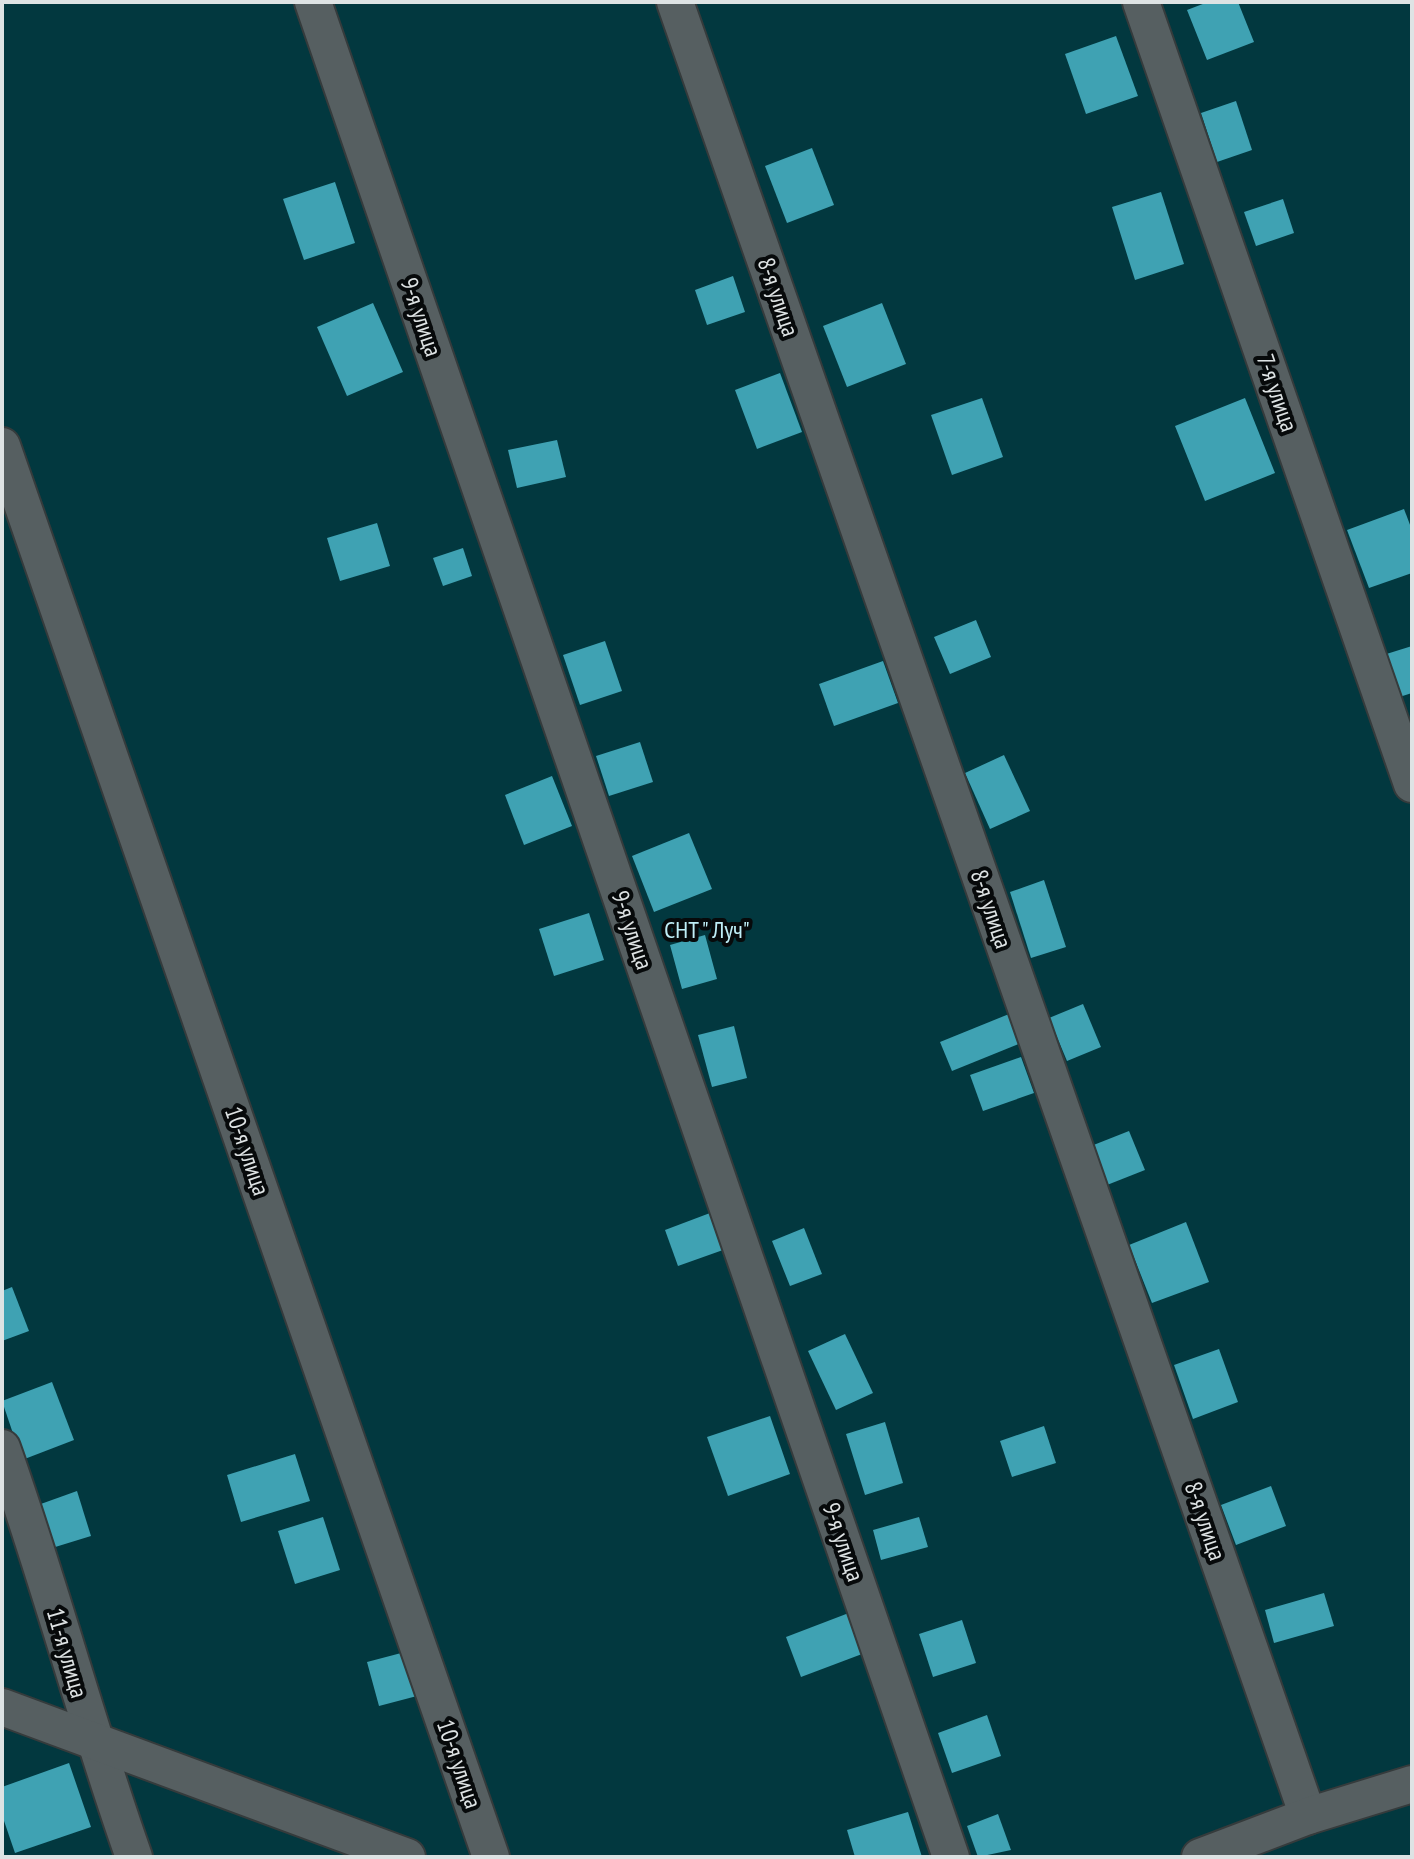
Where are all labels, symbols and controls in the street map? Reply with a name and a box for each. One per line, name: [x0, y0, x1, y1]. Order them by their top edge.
street label: 8-я улица: [751, 253, 806, 340]
street label: 9-я улица: [394, 273, 449, 360]
street label: 7-я улица: [1250, 350, 1305, 436]
street label: 8-я улица: [964, 865, 1019, 952]
street label: 9-я улица: [605, 886, 660, 973]
park label: СНТ " Луч": [664, 914, 750, 945]
street label: 10-я улица: [218, 1102, 277, 1199]
street label: 8-я улица: [1178, 1477, 1233, 1564]
street label: 9-я улица: [816, 1498, 871, 1585]
street label: 11-я улица: [40, 1604, 95, 1701]
street label: 10-я улица: [430, 1715, 489, 1812]

